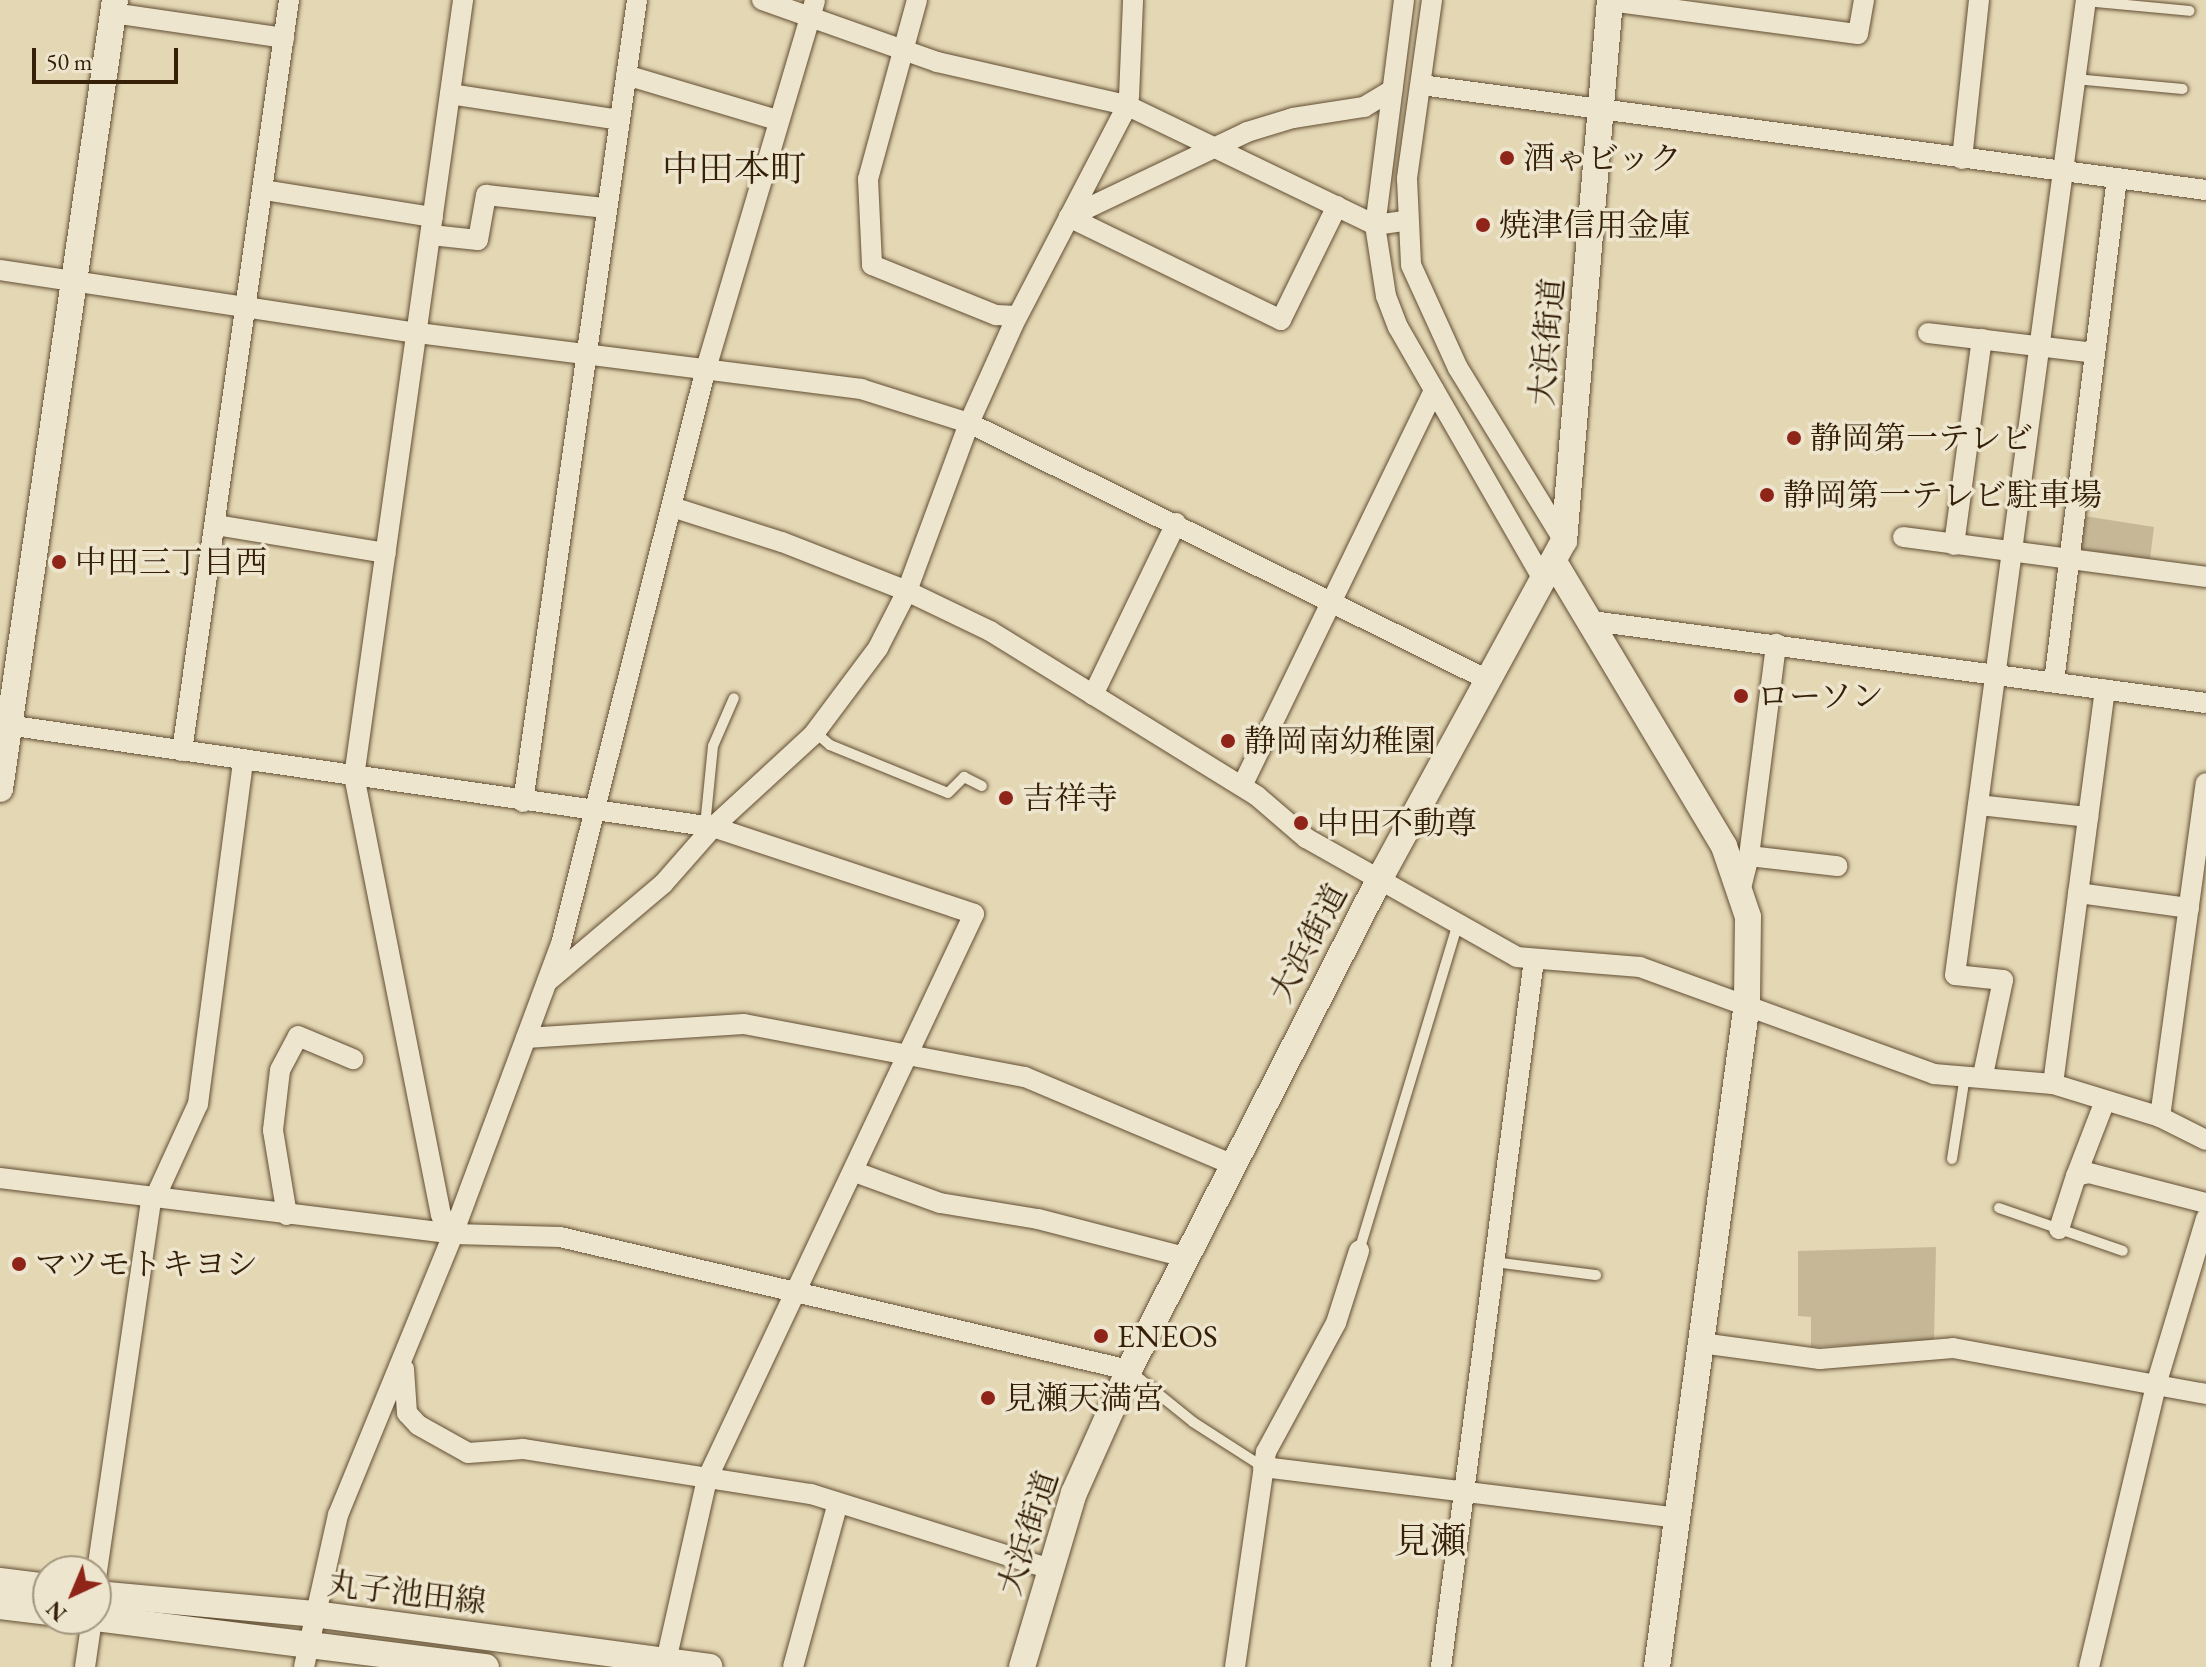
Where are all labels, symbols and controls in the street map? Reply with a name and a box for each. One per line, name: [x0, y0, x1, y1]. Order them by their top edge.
scale bar: [36, 32, 182, 82]
text: 50 m: [46, 46, 93, 77]
place label: 酒ゃビック: [1523, 139, 1683, 177]
district label: 中田本町: [662, 147, 806, 191]
marker: 酒ゃビック: [1498, 149, 1516, 167]
place label: 焼津信用金庫: [1499, 206, 1691, 244]
marker: 焼津信用金庫: [1474, 216, 1492, 234]
street label: 大浜街道: [1522, 277, 1572, 407]
place label: 静岡第一テレビ: [1810, 419, 2034, 457]
marker: 静岡第一テレビ: [1785, 429, 1803, 447]
place label: 静岡第一テレビ駐車場: [1783, 476, 2103, 514]
marker: 静岡第一テレビ駐車場: [1758, 486, 1776, 504]
place label: 中田三丁目西: [75, 543, 267, 581]
marker: 中田三丁目西: [50, 553, 68, 571]
place label: ローソン: [1757, 677, 1885, 715]
marker: ローソン: [1732, 687, 1750, 705]
place label: 静岡南幼稚園: [1244, 722, 1436, 760]
marker: 静岡南幼稚園: [1219, 732, 1237, 750]
place label: 吉祥寺: [1022, 779, 1118, 817]
marker: 吉祥寺: [997, 789, 1015, 807]
place label: 中田不動尊: [1317, 804, 1477, 842]
marker: 中田不動尊: [1292, 814, 1310, 832]
street label: 大浜街道: [1261, 877, 1355, 1009]
place label: マツモトキヨシ: [35, 1245, 259, 1283]
marker: マツモトキヨシ: [10, 1255, 28, 1273]
place label: ENEOS: [1117, 1317, 1218, 1355]
marker: ENEOS: [1092, 1327, 1110, 1345]
place label: 見瀬天満宮: [1004, 1379, 1164, 1417]
marker: 見瀬天満宮: [979, 1389, 997, 1407]
street label: 大浜街道: [990, 1466, 1066, 1600]
district label: 見瀬: [1394, 1519, 1466, 1563]
north arrow: [32, 1555, 112, 1635]
street label: 丸子池田線: [325, 1564, 489, 1622]
text: N: [40, 1595, 73, 1628]

